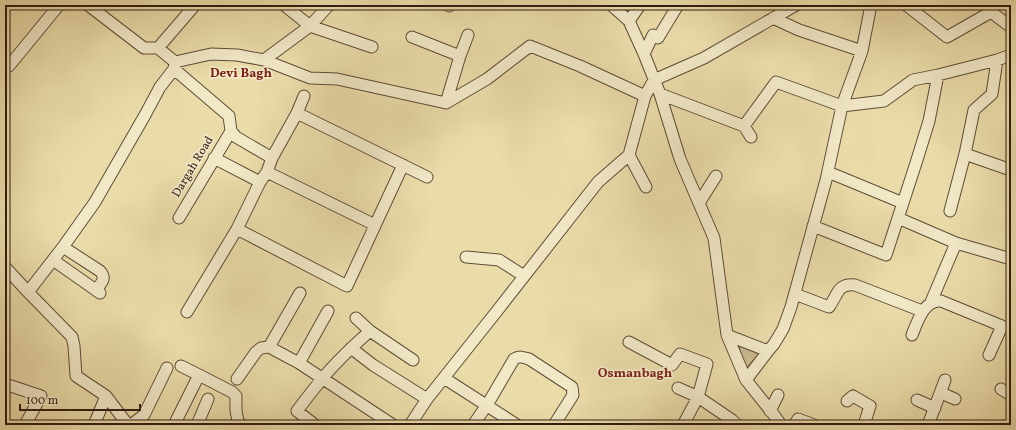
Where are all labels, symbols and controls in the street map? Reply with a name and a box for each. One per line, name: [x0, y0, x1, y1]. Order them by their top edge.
district label: Devi Bagh: [210, 65, 272, 83]
street label: Dargah Road: [168, 133, 218, 200]
district label: Osmanbagh: [598, 365, 673, 383]
scale bar: [20, 386, 140, 412]
text: 100 m: [26, 393, 59, 409]

